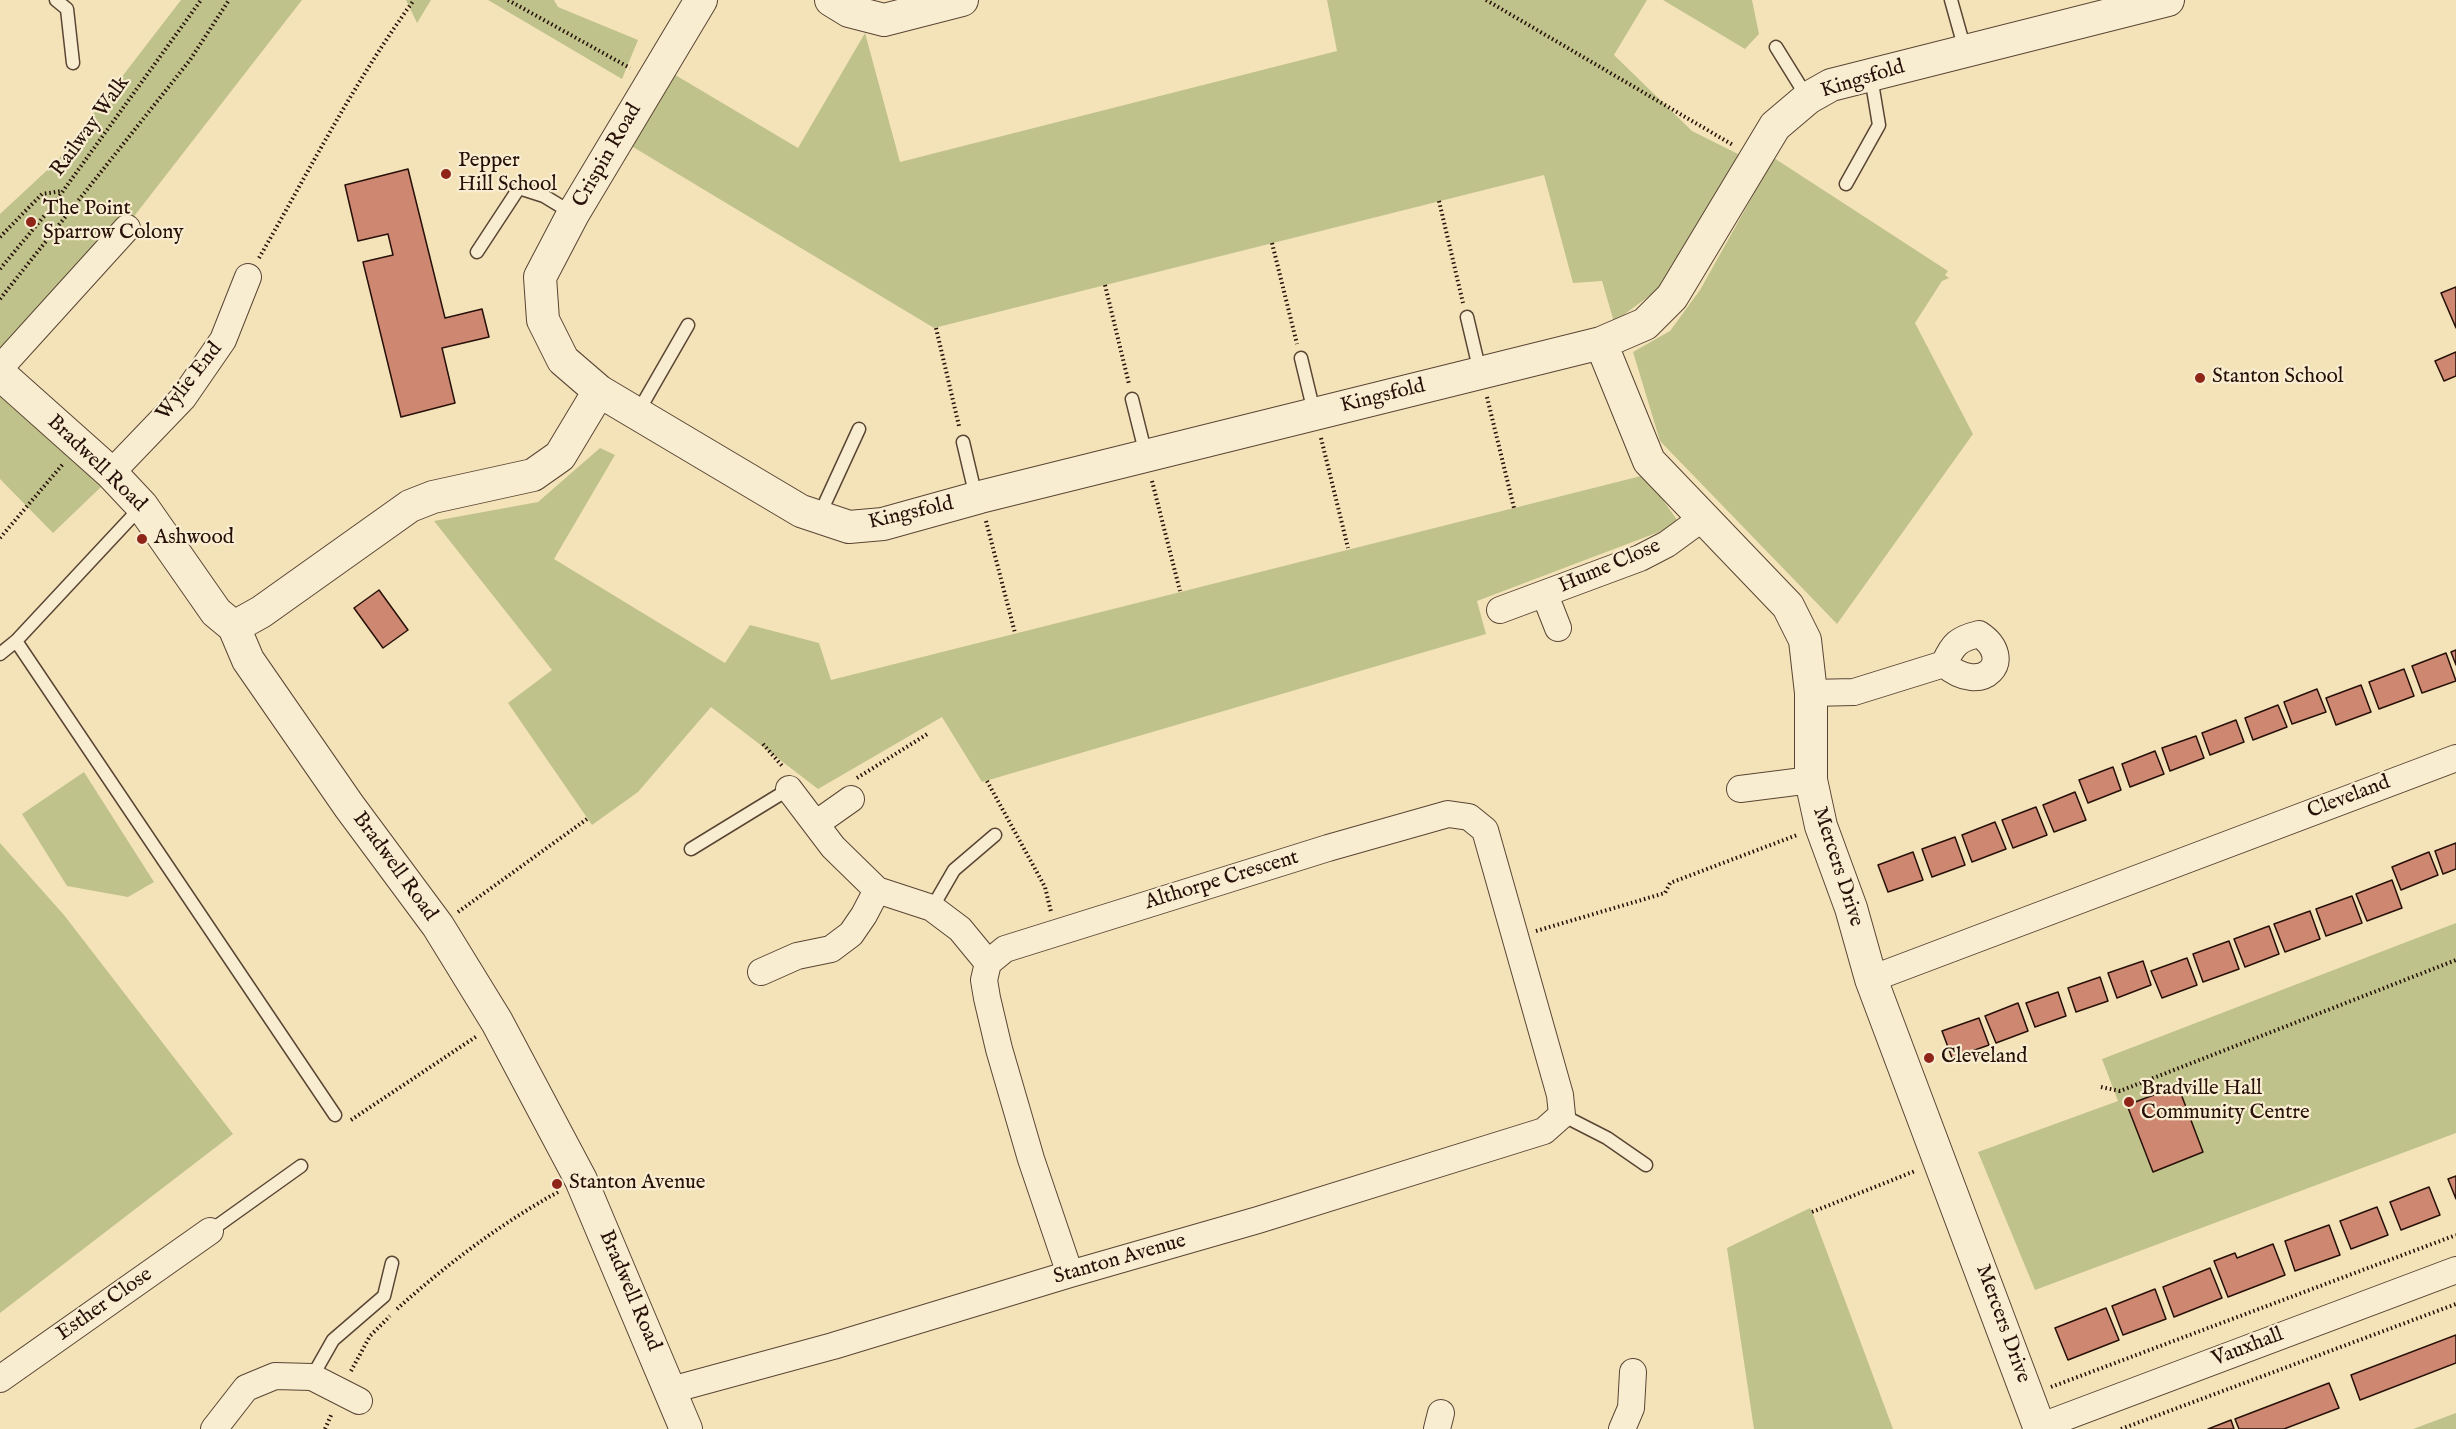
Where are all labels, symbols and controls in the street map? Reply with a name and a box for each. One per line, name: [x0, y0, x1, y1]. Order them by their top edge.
street label: Kingsfold: [1818, 55, 1908, 105]
street label: Railway Walk: [46, 72, 136, 182]
street label: Crispin Road: [568, 100, 648, 212]
place label: Pepper Hill School: [458, 149, 557, 199]
marker: Pepper Hill School: [439, 167, 453, 181]
place label: The Point Sparrow Colony: [43, 197, 184, 247]
marker: The Point Sparrow Colony: [24, 215, 38, 229]
street label: Wylie End: [152, 338, 228, 426]
place label: Stanton School: [2212, 365, 2344, 391]
marker: Stanton School: [2193, 371, 2207, 385]
street label: Kingsfold: [1338, 374, 1428, 420]
street label: Bradwell Road: [41, 410, 151, 518]
street label: Kingsfold: [866, 492, 956, 536]
place label: Ashwood: [154, 526, 234, 552]
marker: Ashwood: [135, 532, 149, 546]
street label: Hume Close: [1555, 534, 1665, 600]
street label: Cleveland: [2304, 771, 2394, 825]
street label: Mercers Drive: [1806, 804, 1868, 930]
street label: Bradwell Road: [346, 808, 442, 926]
street label: Althorpe Crescent: [1142, 846, 1302, 916]
place label: Cleveland: [1941, 1045, 2027, 1071]
marker: Cleveland: [1922, 1051, 1936, 1065]
place label: Bradville Hall Community Centre: [2141, 1077, 2310, 1127]
marker: Bradville Hall Community Centre: [2122, 1095, 2136, 1109]
place label: Stanton Avenue: [569, 1171, 706, 1197]
marker: Stanton Avenue: [550, 1177, 564, 1191]
street label: Bradwell Road: [592, 1227, 666, 1355]
street label: Stanton Avenue: [1051, 1229, 1189, 1291]
street label: Mercers Drive: [1969, 1261, 2035, 1387]
street label: Esther Close: [52, 1263, 158, 1347]
street label: Vauxhall: [2209, 1323, 2287, 1373]

